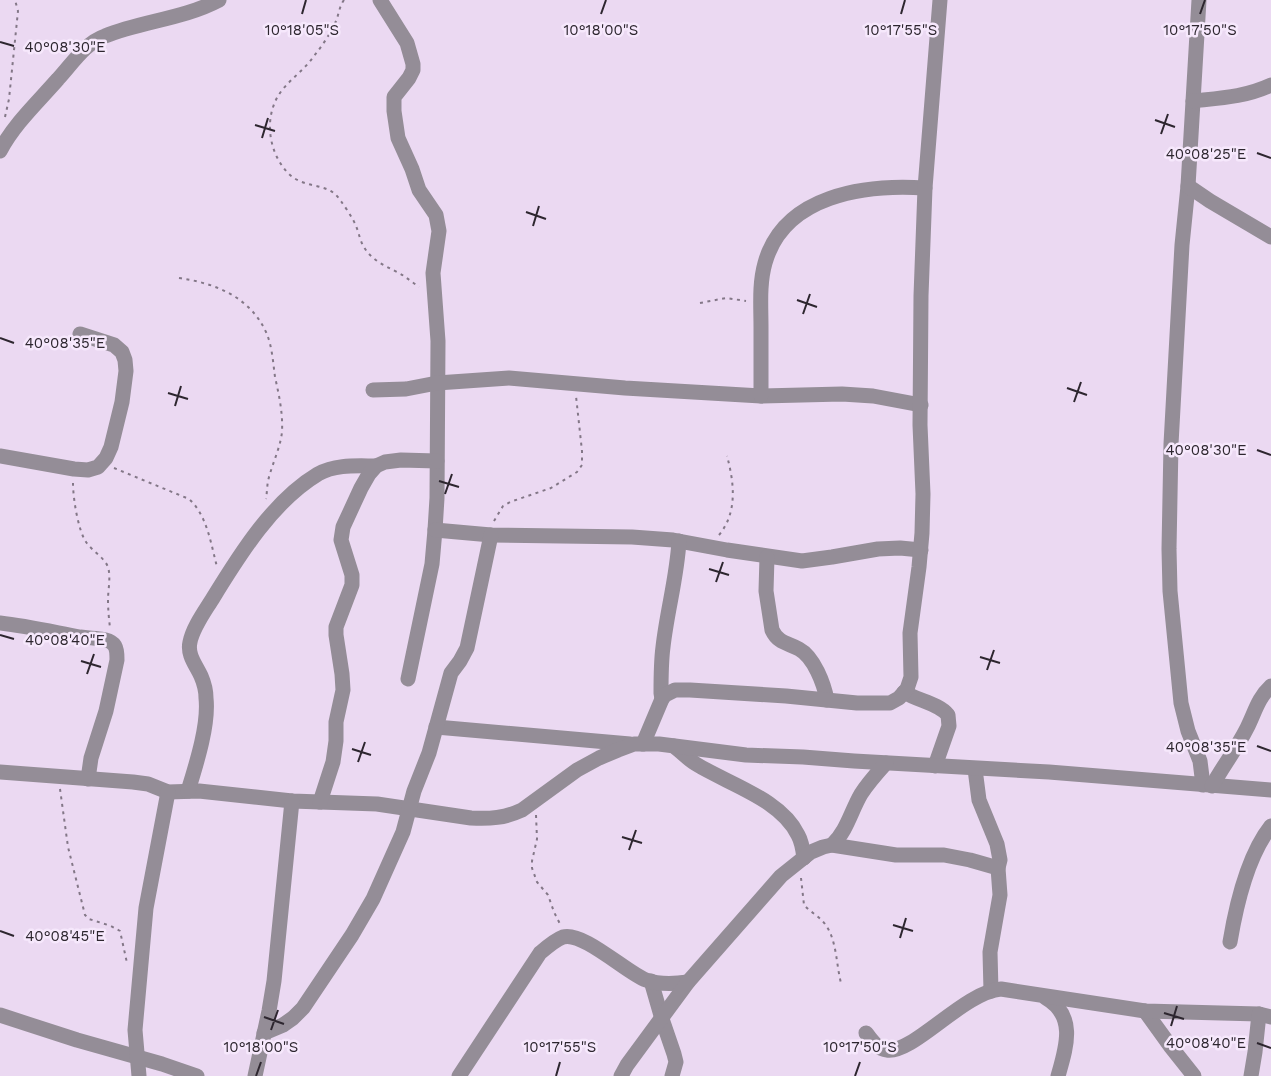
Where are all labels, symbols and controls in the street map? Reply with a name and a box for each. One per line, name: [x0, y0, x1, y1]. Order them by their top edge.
text: 10°18'05"S: [265, 21, 339, 39]
text: 10°18'00"S: [563, 21, 639, 39]
text: 10°17'55"S: [865, 21, 937, 39]
text: 10°17'50"S: [1163, 21, 1237, 39]
text: 40°08'30"E: [24, 38, 106, 56]
text: 40°08'25"E: [1166, 145, 1246, 163]
text: 40°08'35"E: [25, 334, 105, 352]
text: 40°08'30"E: [1165, 441, 1247, 459]
text: 40°08'40"E: [25, 631, 105, 649]
text: 40°08'35"E: [1166, 738, 1246, 756]
text: 40°08'45"E: [25, 927, 105, 945]
text: 40°08'40"E: [1166, 1034, 1246, 1052]
text: 10°18'00"S: [223, 1038, 299, 1056]
text: 10°17'55"S: [524, 1038, 596, 1056]
text: 10°17'50"S: [823, 1038, 897, 1056]

